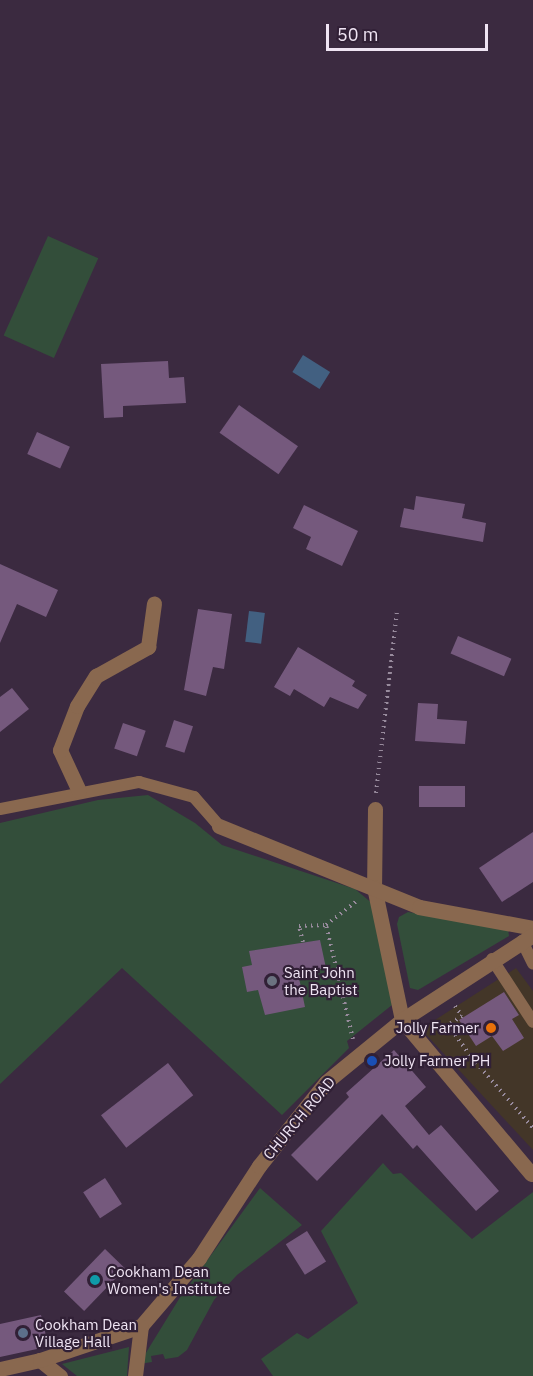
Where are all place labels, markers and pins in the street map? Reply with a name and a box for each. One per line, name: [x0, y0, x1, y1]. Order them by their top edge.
place label: Saint John the Baptist: [284, 963, 357, 998]
marker: Saint John the Baptist: [265, 974, 279, 988]
place label: Jolly Farmer: [396, 1019, 479, 1037]
marker: Jolly Farmer: [484, 1021, 498, 1035]
place label: Jolly Farmer PH: [384, 1052, 490, 1070]
marker: Jolly Farmer PH: [365, 1054, 379, 1068]
place label: Cookham Dean Women's Institute: [107, 1262, 231, 1297]
marker: Cookham Dean Women's Institute: [88, 1273, 102, 1287]
place label: Cookham Dean Village Hall: [35, 1315, 137, 1350]
marker: Cookham Dean Village Hall: [16, 1326, 30, 1340]

